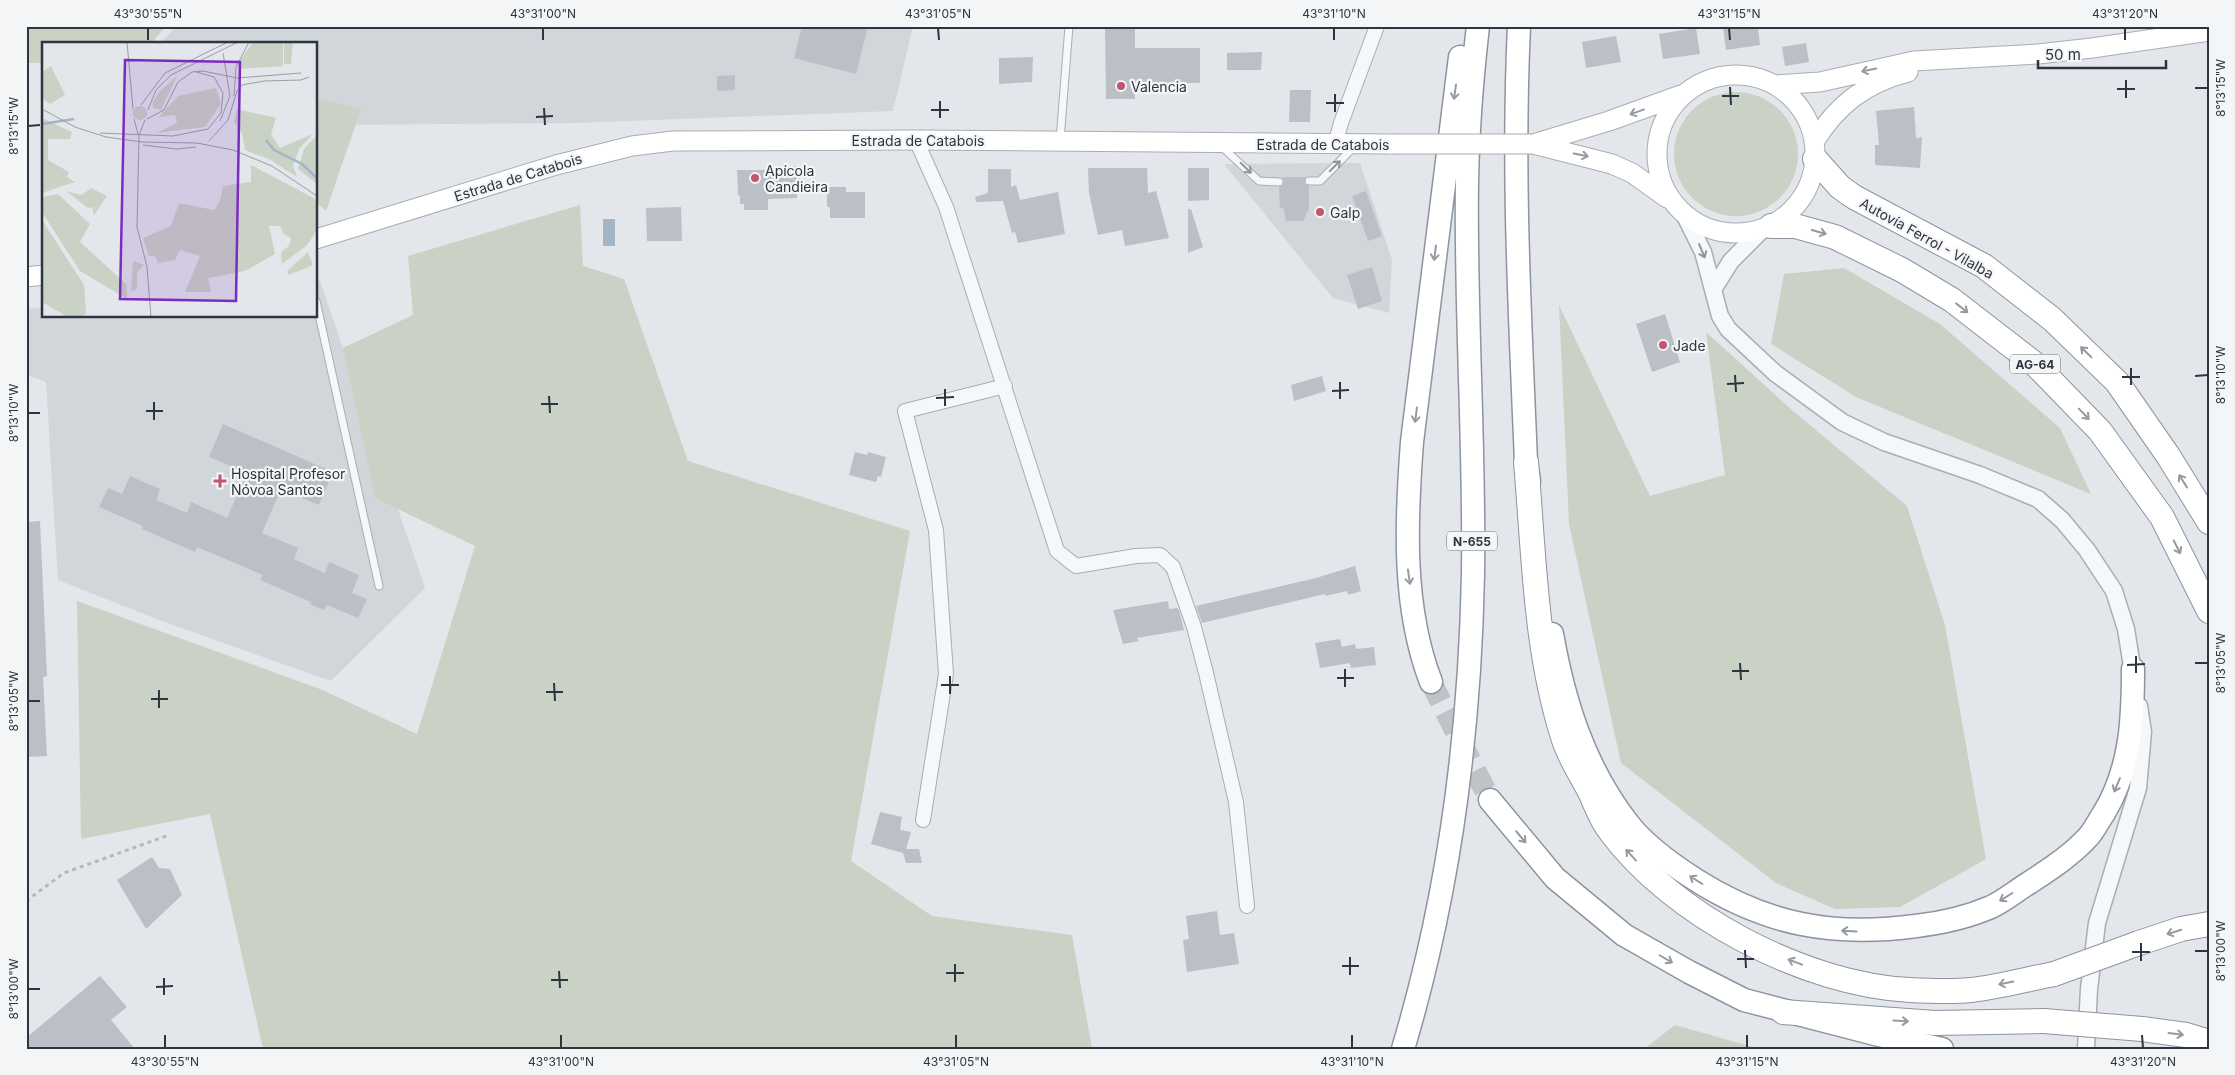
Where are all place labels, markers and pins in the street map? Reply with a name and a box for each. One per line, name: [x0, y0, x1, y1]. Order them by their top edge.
place label: Valencia: [1131, 78, 1187, 95]
marker: Valencia: [1115, 80, 1127, 92]
place label: Apícola Candieira: [765, 162, 828, 195]
marker: Apícola Candieira: [749, 172, 761, 184]
place label: Galp: [1330, 204, 1360, 221]
marker: Galp: [1314, 206, 1326, 218]
place label: Jade: [1673, 337, 1706, 354]
marker: Jade: [1657, 339, 1669, 351]
place label: Hospital Profesor Nóvoa Santos: [231, 465, 345, 498]
marker: Hospital Profesor Nóvoa Santos: [213, 474, 227, 488]

